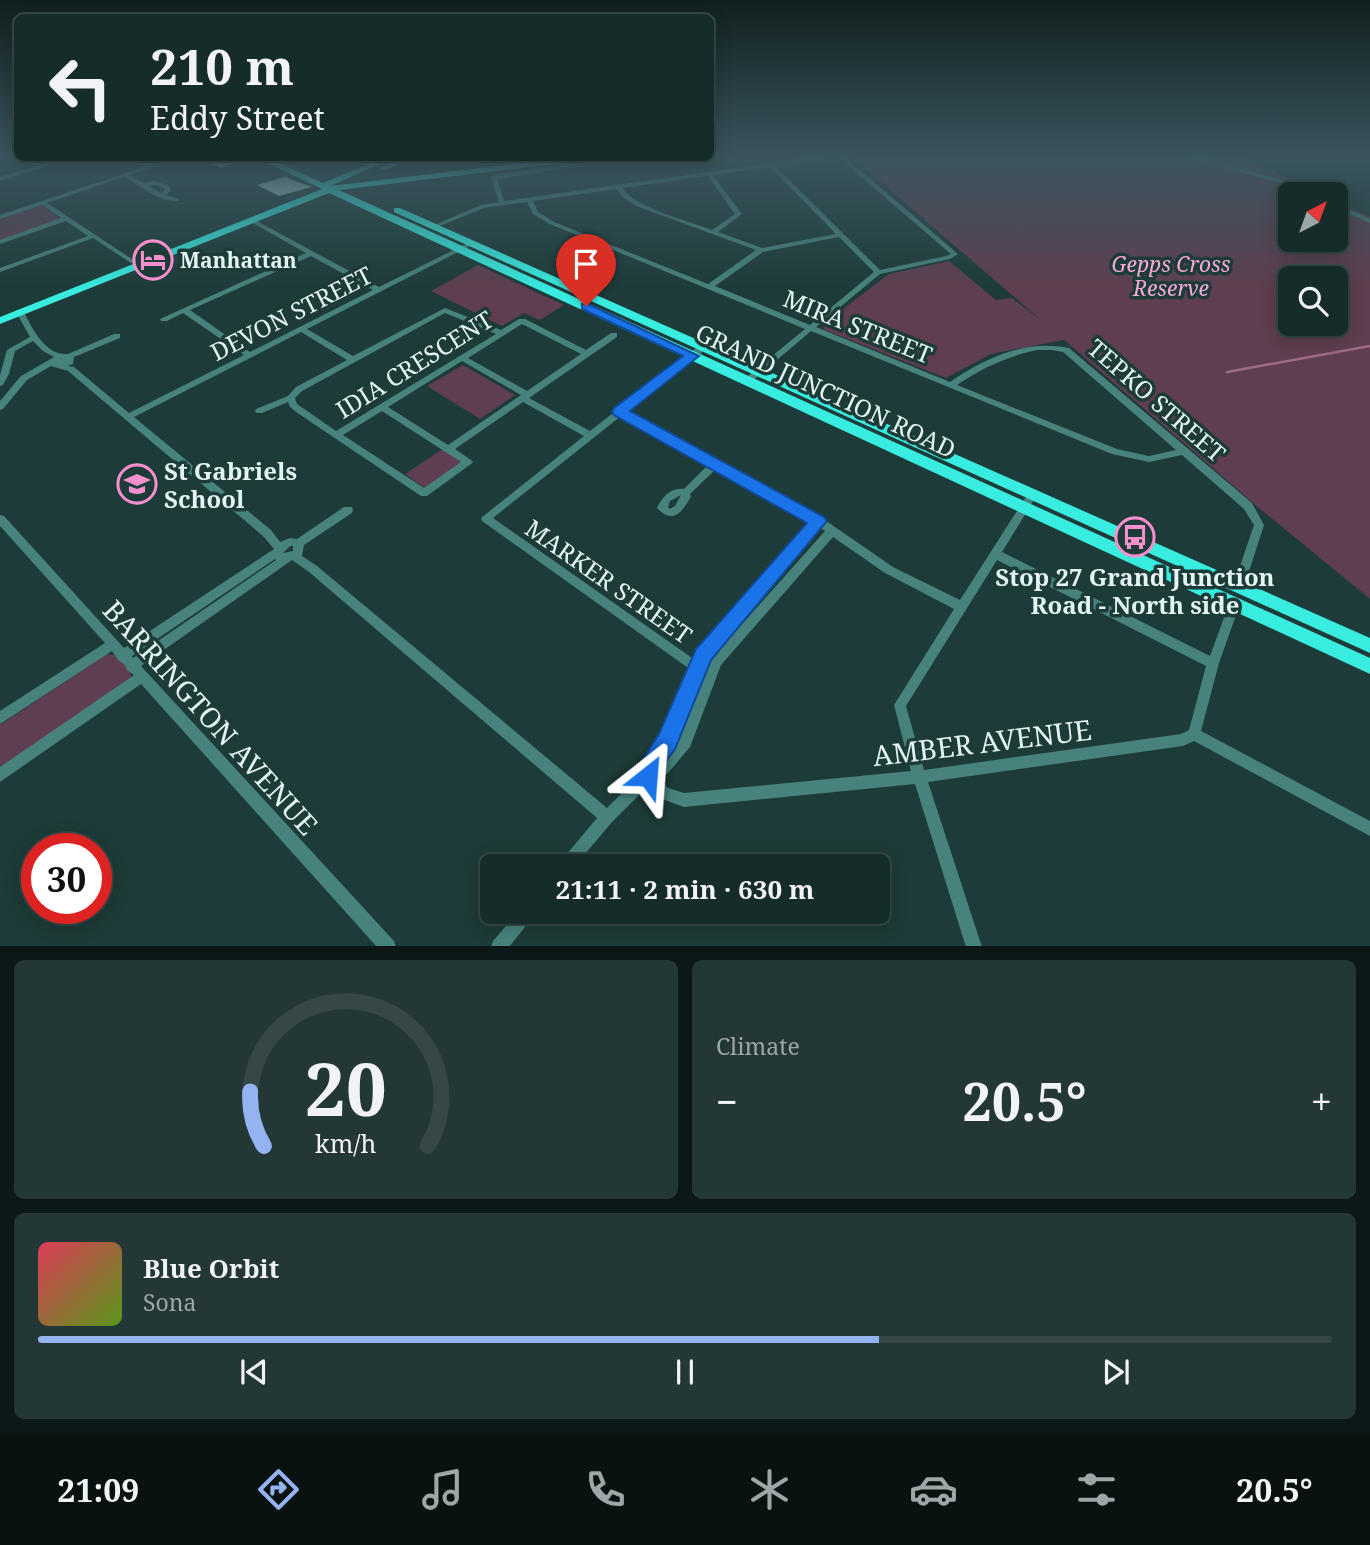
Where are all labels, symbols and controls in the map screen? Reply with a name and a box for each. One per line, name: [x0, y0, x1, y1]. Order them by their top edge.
text: 210 m: [150, 33, 294, 99]
icon: left: [35, 42, 126, 133]
text: Eddy Street: [150, 96, 325, 139]
north arrow: [1278, 182, 1348, 252]
map controls: [1278, 182, 1348, 336]
pin: [556, 234, 616, 306]
hotel icon: Manhattan: [132, 239, 174, 281]
icon: arrive: [567, 245, 605, 283]
place label: Manhattan: [180, 246, 297, 274]
park label: Gepps Cross Reserve: [1112, 250, 1231, 302]
street label: DEVON STREET: [204, 258, 378, 368]
button: search: [1278, 266, 1348, 336]
street label: MIRA STREET: [779, 281, 938, 371]
street label: IDIA CRESCENT: [329, 302, 499, 426]
street label: GRAND JUNCTION ROAD: [691, 315, 961, 465]
street label: TEPKO STREET: [1081, 331, 1233, 469]
place label: St Gabriels School: [164, 454, 297, 515]
school or university icon: St Gabriels School: [116, 463, 158, 505]
street label: MARKER STREET: [519, 511, 699, 651]
bus stop icon: Stop 27 Grand Junction Road - North side: [1114, 516, 1156, 558]
place label: Stop 27 Grand Junction Road - North side: [995, 560, 1275, 621]
street label: BARRINGTON AVENUE: [95, 591, 327, 843]
street label: AMBER AVENUE: [870, 710, 1094, 774]
position arrow: [611, 739, 685, 813]
speed limit sign: 30: [21, 833, 112, 924]
text: 21:11 · 2 min · 630 m: [555, 871, 815, 907]
text: Climate: [716, 1030, 800, 1062]
text: 20: [305, 1038, 387, 1137]
text: 20.5°: [962, 1065, 1087, 1136]
text: −: [716, 1075, 738, 1127]
text: +: [1311, 1075, 1332, 1127]
text: km/h: [315, 1125, 377, 1159]
text: Blue Orbit: [143, 1250, 279, 1286]
text: Sona: [143, 1286, 197, 1318]
icon: previous: [235, 1353, 273, 1391]
icon: pause: [666, 1353, 704, 1391]
icon: next: [1097, 1353, 1135, 1391]
icon: directions: [254, 1465, 303, 1514]
icon: music: [418, 1465, 467, 1514]
icon: phone: [581, 1465, 630, 1514]
icon: climate: [745, 1465, 794, 1514]
icon: car: [909, 1465, 958, 1514]
icon: filters: [1072, 1465, 1121, 1514]
text: 21:09: [57, 1468, 139, 1511]
text: 20.5°: [1236, 1468, 1313, 1511]

